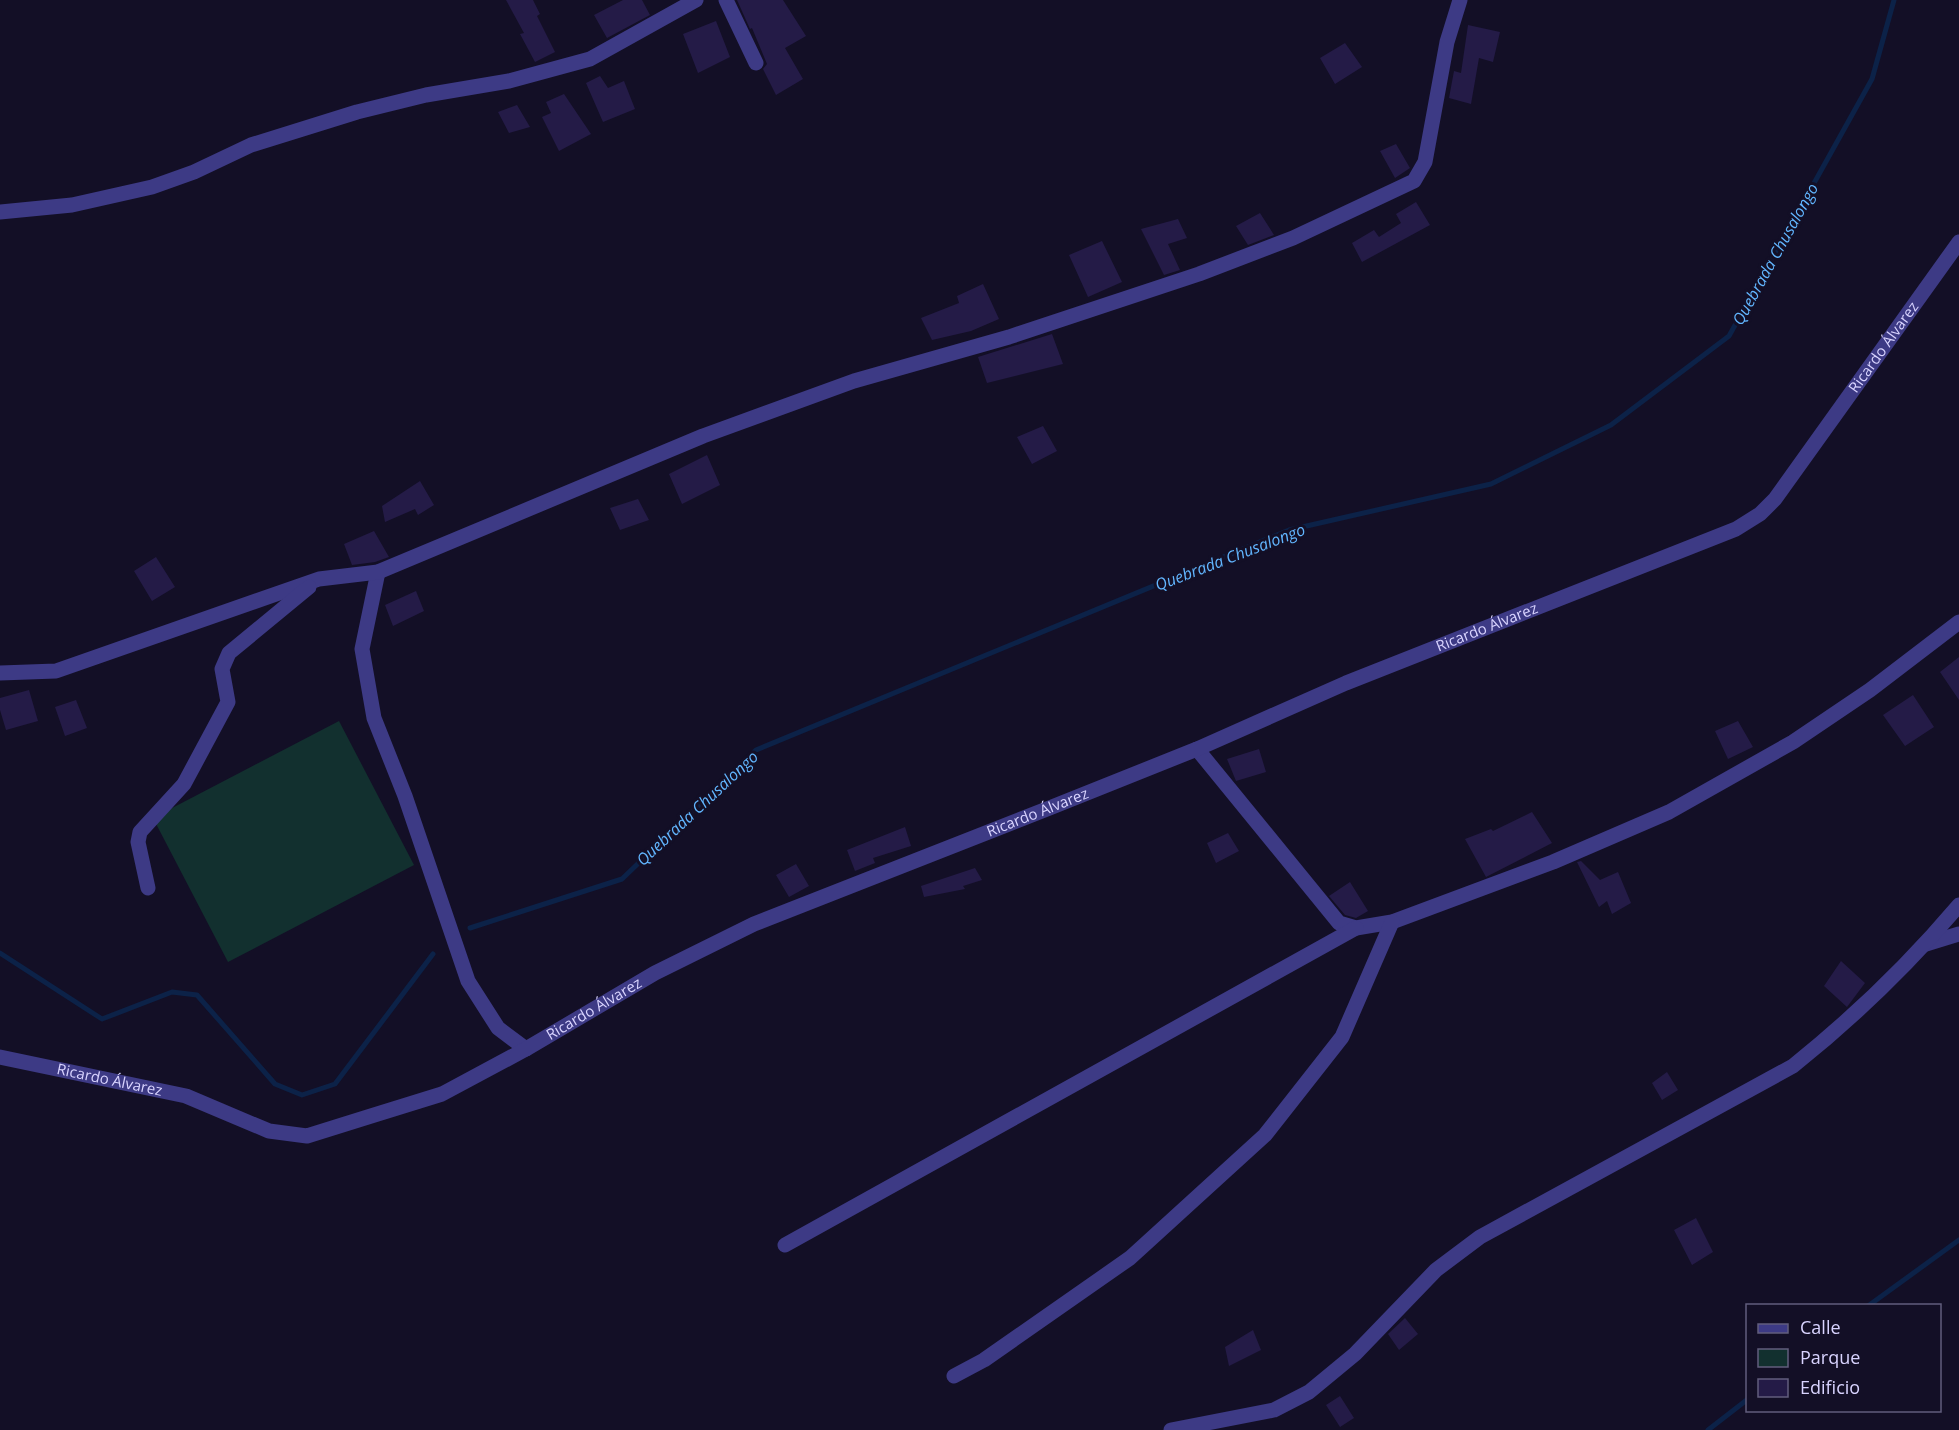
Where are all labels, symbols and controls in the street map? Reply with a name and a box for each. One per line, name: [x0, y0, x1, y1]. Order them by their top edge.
water label: Quebrada Chusalongo: [1727, 179, 1823, 329]
street label: Ricardo Álvarez: [1843, 297, 1922, 396]
water label: Quebrada Chusalongo: [1152, 518, 1308, 596]
street label: Ricardo Álvarez: [1433, 597, 1540, 656]
water label: Quebrada Chusalongo: [631, 746, 763, 870]
street label: Ricardo Álvarez: [984, 783, 1091, 841]
street label: Ricardo Álvarez: [542, 972, 645, 1044]
street label: Ricardo Álvarez: [55, 1058, 165, 1100]
legend: [1746, 1304, 1941, 1412]
text: Calle: [1800, 1315, 1841, 1339]
text: Parque: [1800, 1345, 1860, 1369]
text: Edificio: [1800, 1375, 1860, 1399]

